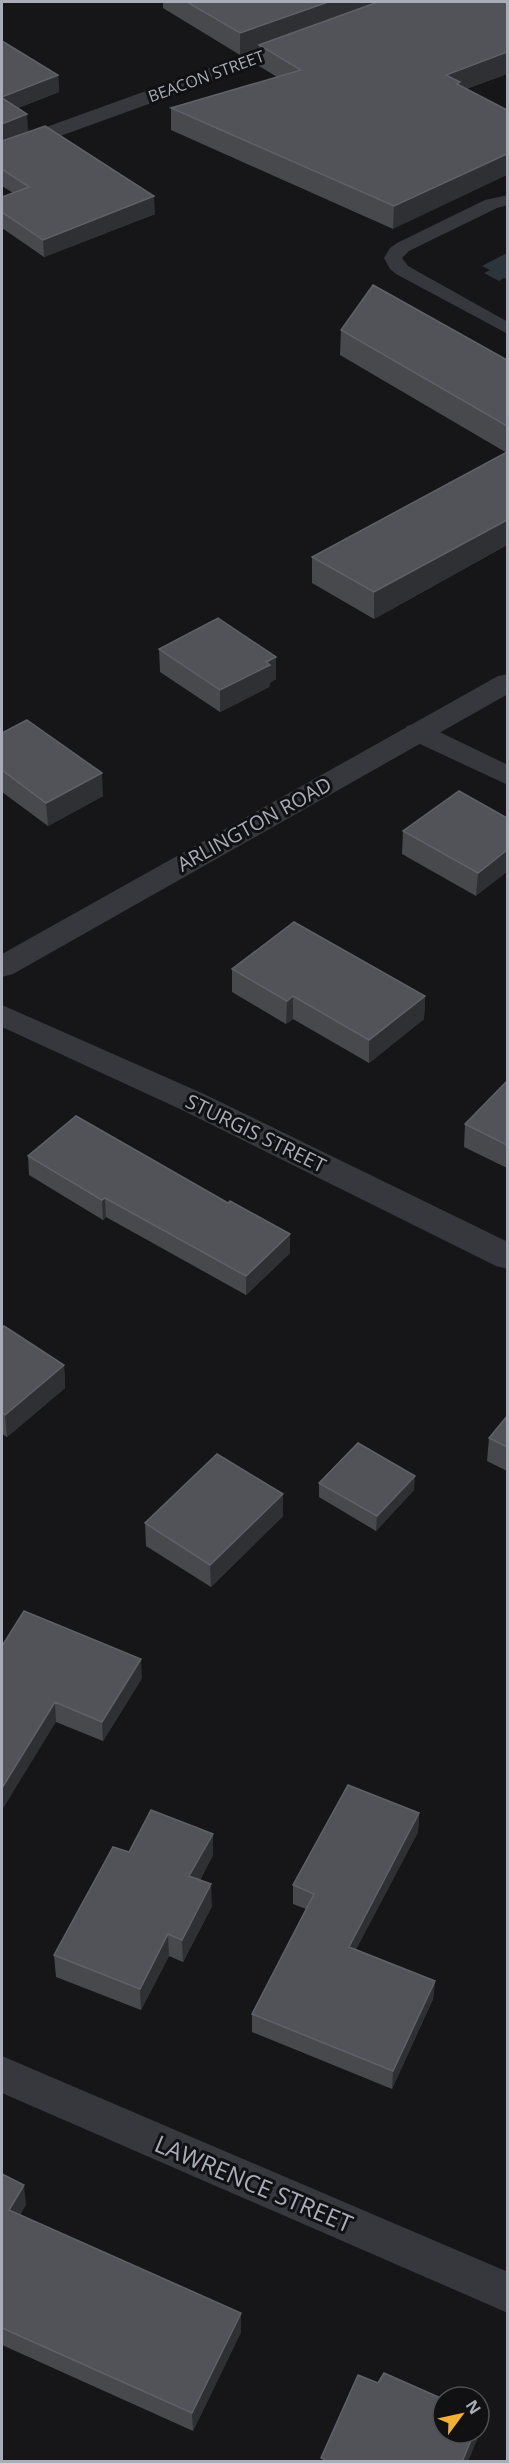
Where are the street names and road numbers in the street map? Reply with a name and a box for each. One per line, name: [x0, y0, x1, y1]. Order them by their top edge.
street label: BEACON STREET: [145, 45, 267, 107]
street label: ARLINGTON ROAD: [172, 770, 336, 878]
street label: STURGIS STREET: [181, 1087, 331, 1179]
street label: LAWRENCE STREET: [150, 2126, 358, 2240]

